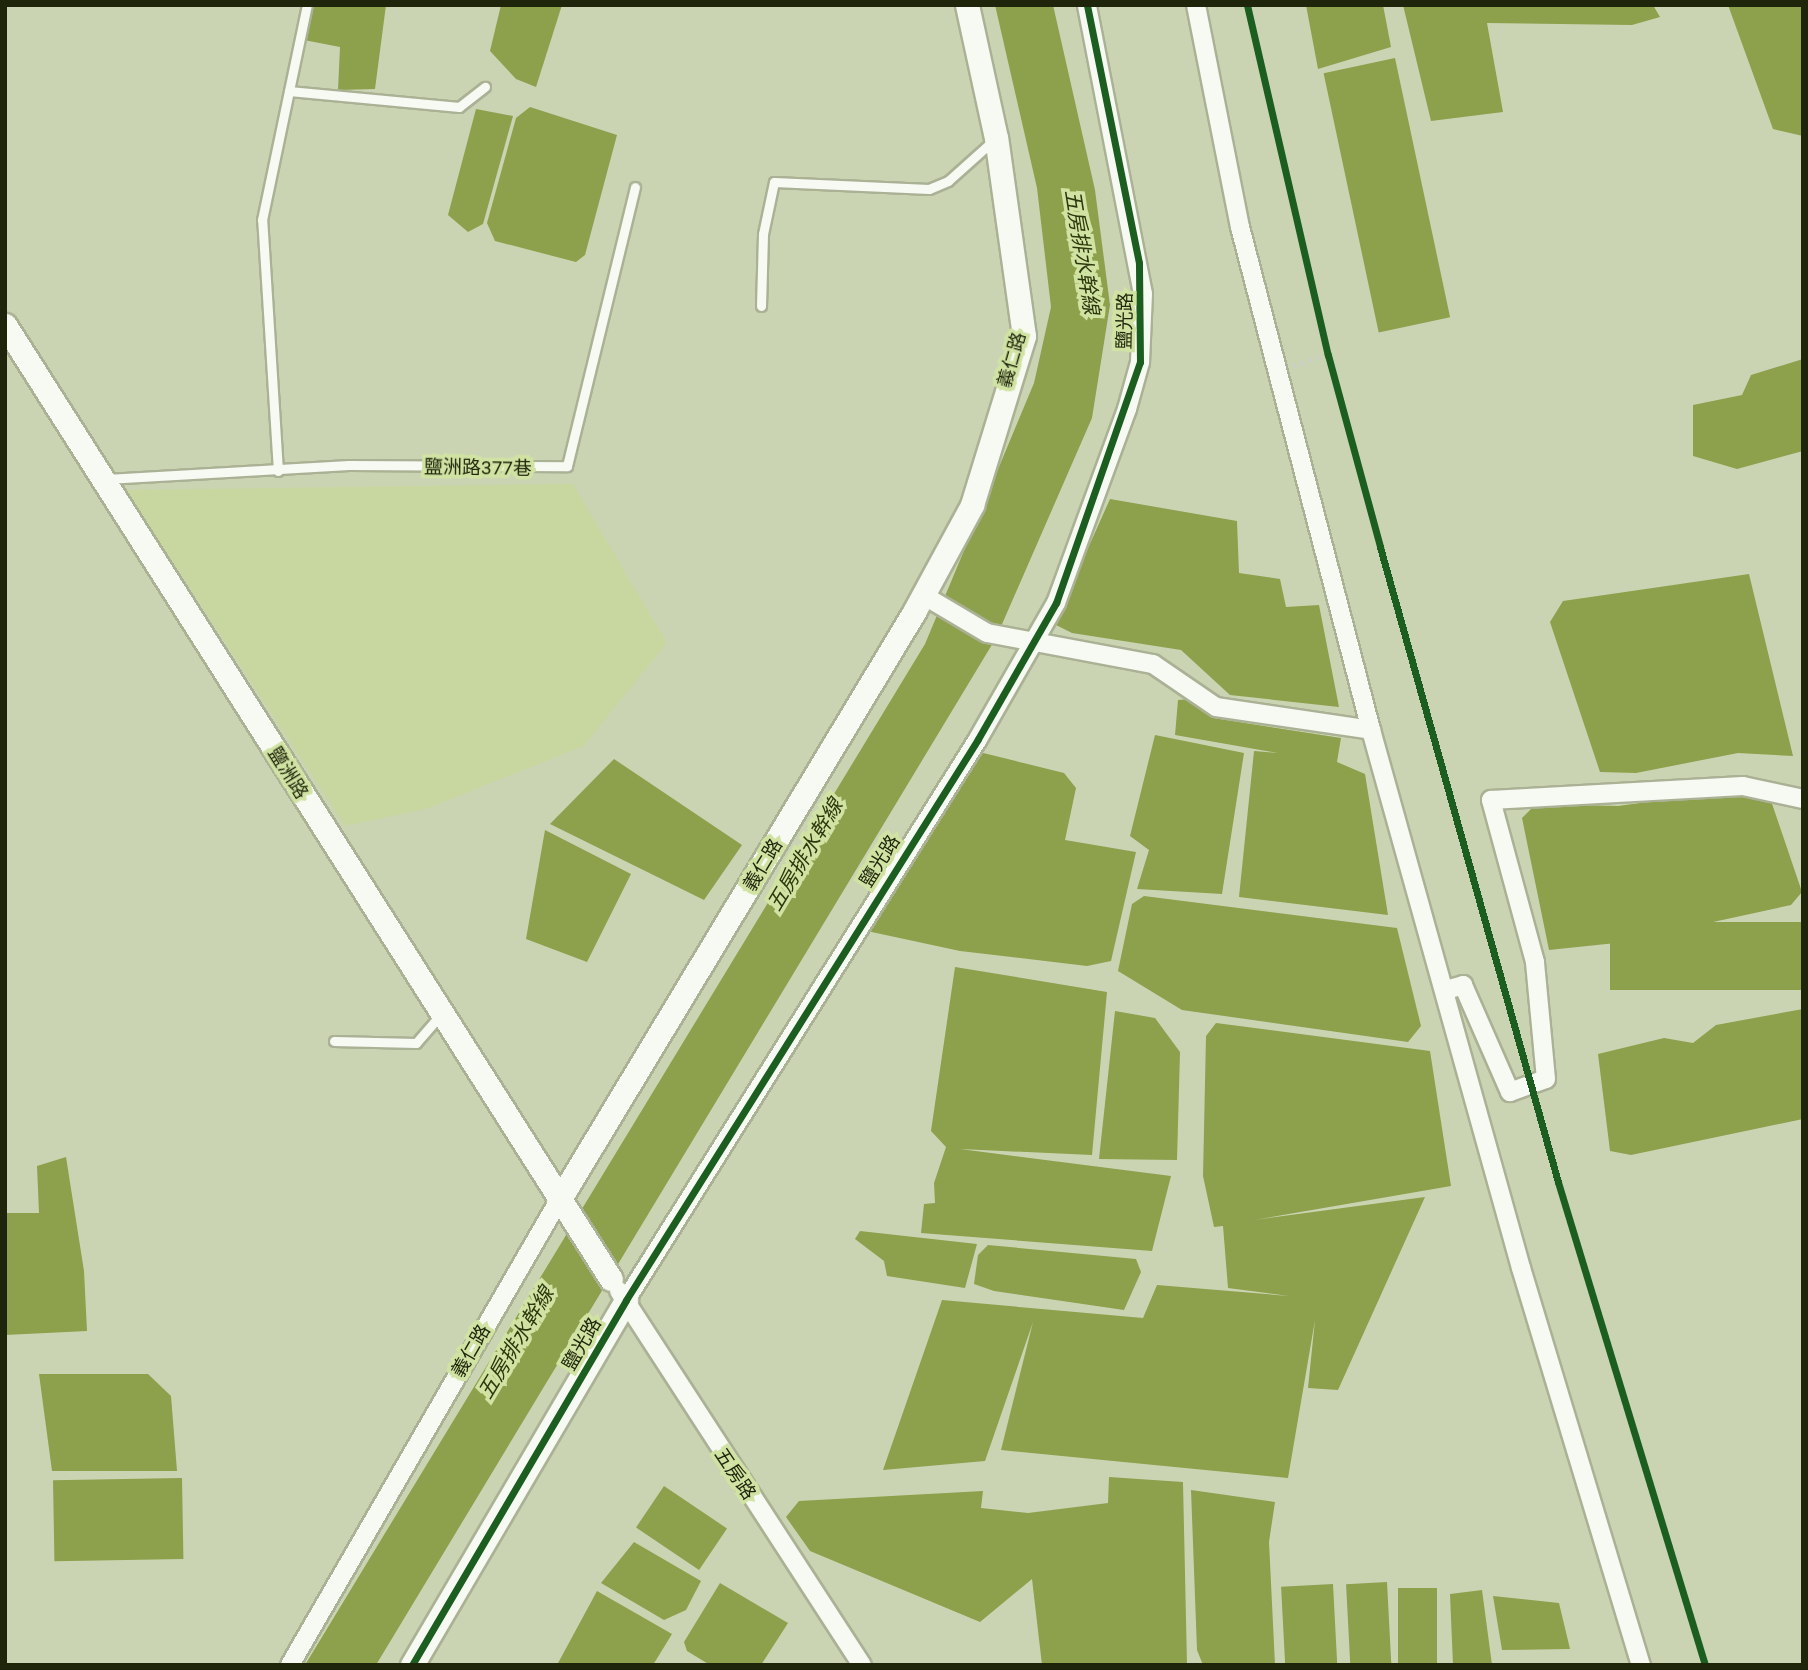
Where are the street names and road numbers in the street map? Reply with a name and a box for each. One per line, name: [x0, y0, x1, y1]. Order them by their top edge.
street label: 鹽光路: [1113, 292, 1137, 350]
street label: 義仁路: [993, 329, 1031, 391]
street label: 鹽洲路377巷: [424, 456, 532, 480]
street label: 鹽洲路: [263, 743, 313, 803]
street label: 鹽光路: [855, 831, 905, 891]
street label: 義仁路: [739, 835, 787, 895]
street label: 鹽光路: [558, 1314, 606, 1374]
street label: 義仁路: [447, 1321, 495, 1381]
street label: 五房路: [710, 1444, 760, 1504]

